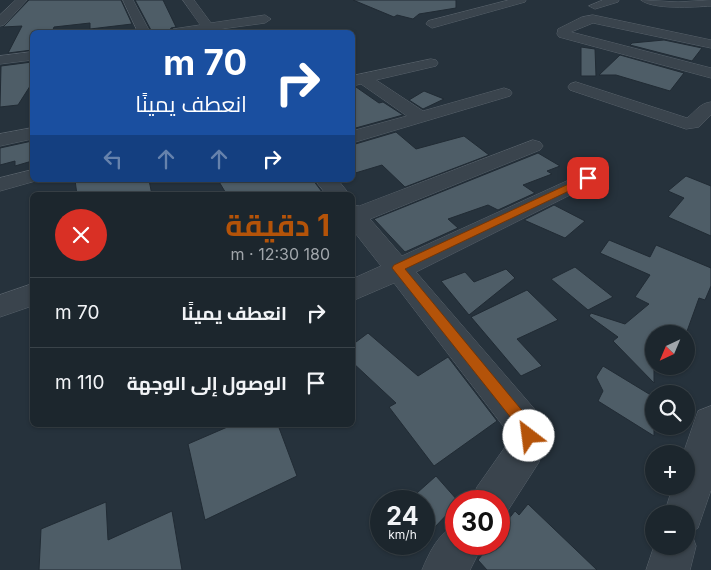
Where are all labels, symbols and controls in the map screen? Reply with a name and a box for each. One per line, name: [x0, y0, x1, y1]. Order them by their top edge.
text: 70 m: [163, 41, 247, 83]
icon: right: [265, 50, 330, 115]
text: انعطف يمينًا: [135, 91, 247, 117]
icon: left: [99, 145, 127, 173]
icon: ahead: [152, 145, 180, 173]
icon: ahead: [205, 145, 233, 173]
icon: right: [258, 145, 286, 173]
pin: [567, 157, 609, 199]
icon: arrive: [574, 164, 602, 192]
text: 1 دقيقة: [225, 207, 330, 243]
button: close: [55, 209, 107, 261]
text: 180 m · 12:30: [231, 244, 330, 264]
icon: right: [302, 299, 330, 327]
text: 70 m: [55, 301, 99, 324]
text: انعطف يمينًا: [181, 302, 287, 325]
north arrow: [645, 325, 695, 375]
map controls: [645, 325, 695, 555]
icon: arrive: [302, 369, 330, 397]
text: 110 m: [55, 371, 104, 394]
text: الوصول إلى الوجهة: [127, 372, 287, 395]
button: search: [645, 385, 695, 435]
position arrow: [502, 409, 554, 461]
button: +: [645, 445, 695, 495]
speed limit sign: 30: [445, 490, 510, 555]
text: 24: [386, 501, 419, 531]
button: −: [645, 505, 695, 555]
text: km/h: [388, 527, 417, 542]

